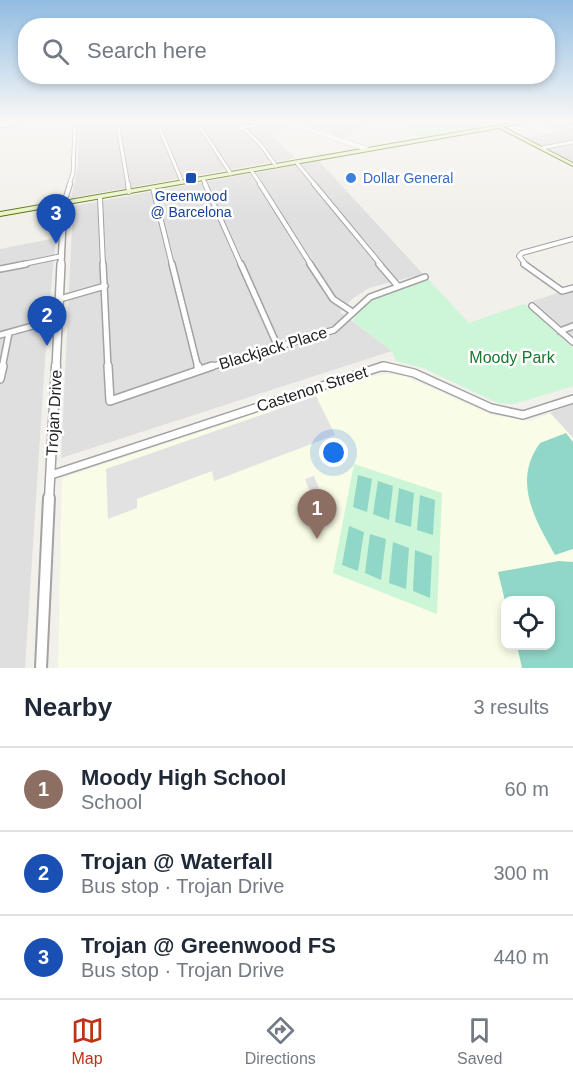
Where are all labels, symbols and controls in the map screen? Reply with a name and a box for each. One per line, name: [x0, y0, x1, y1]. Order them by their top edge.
search box: [18, 18, 555, 84]
icon: search: [39, 35, 72, 68]
text: Search here: [87, 38, 207, 63]
place label: Dollar General: [363, 170, 453, 186]
marker: Greenwood @ Barcelona: [184, 171, 198, 185]
marker: Dollar General: [344, 171, 358, 185]
place label: Greenwood @ Barcelona: [150, 188, 232, 220]
pin: 3: [36, 194, 76, 244]
pin: 2: [28, 296, 66, 346]
street label: Blackjack Place: [217, 323, 329, 373]
park label: Moody Park: [469, 349, 556, 366]
street label: Castenon Street: [254, 363, 370, 415]
street label: Trojan Drive: [43, 369, 65, 457]
your location: [319, 438, 348, 467]
pin: 1: [298, 490, 336, 539]
map controls: [501, 596, 555, 650]
button: locate: [501, 596, 555, 650]
text: Nearby: [24, 692, 112, 722]
text: 3 results: [473, 696, 549, 718]
text: Moody High School: [81, 765, 286, 790]
text: 1: [38, 778, 49, 800]
text: 60 m: [505, 778, 549, 800]
text: School: [81, 791, 142, 813]
text: Trojan @ Waterfall: [81, 849, 273, 874]
text: 2: [38, 862, 49, 884]
text: 300 m: [493, 862, 549, 884]
text: Bus stop · Trojan Drive: [81, 875, 284, 897]
text: Trojan @ Greenwood FS: [81, 933, 336, 958]
text: 3: [38, 946, 49, 968]
text: 440 m: [493, 946, 549, 968]
text: Bus stop · Trojan Drive: [81, 959, 284, 981]
tab: Map: [71, 1014, 104, 1068]
tab: Directions: [245, 1014, 316, 1068]
tab: Saved: [457, 1014, 502, 1068]

